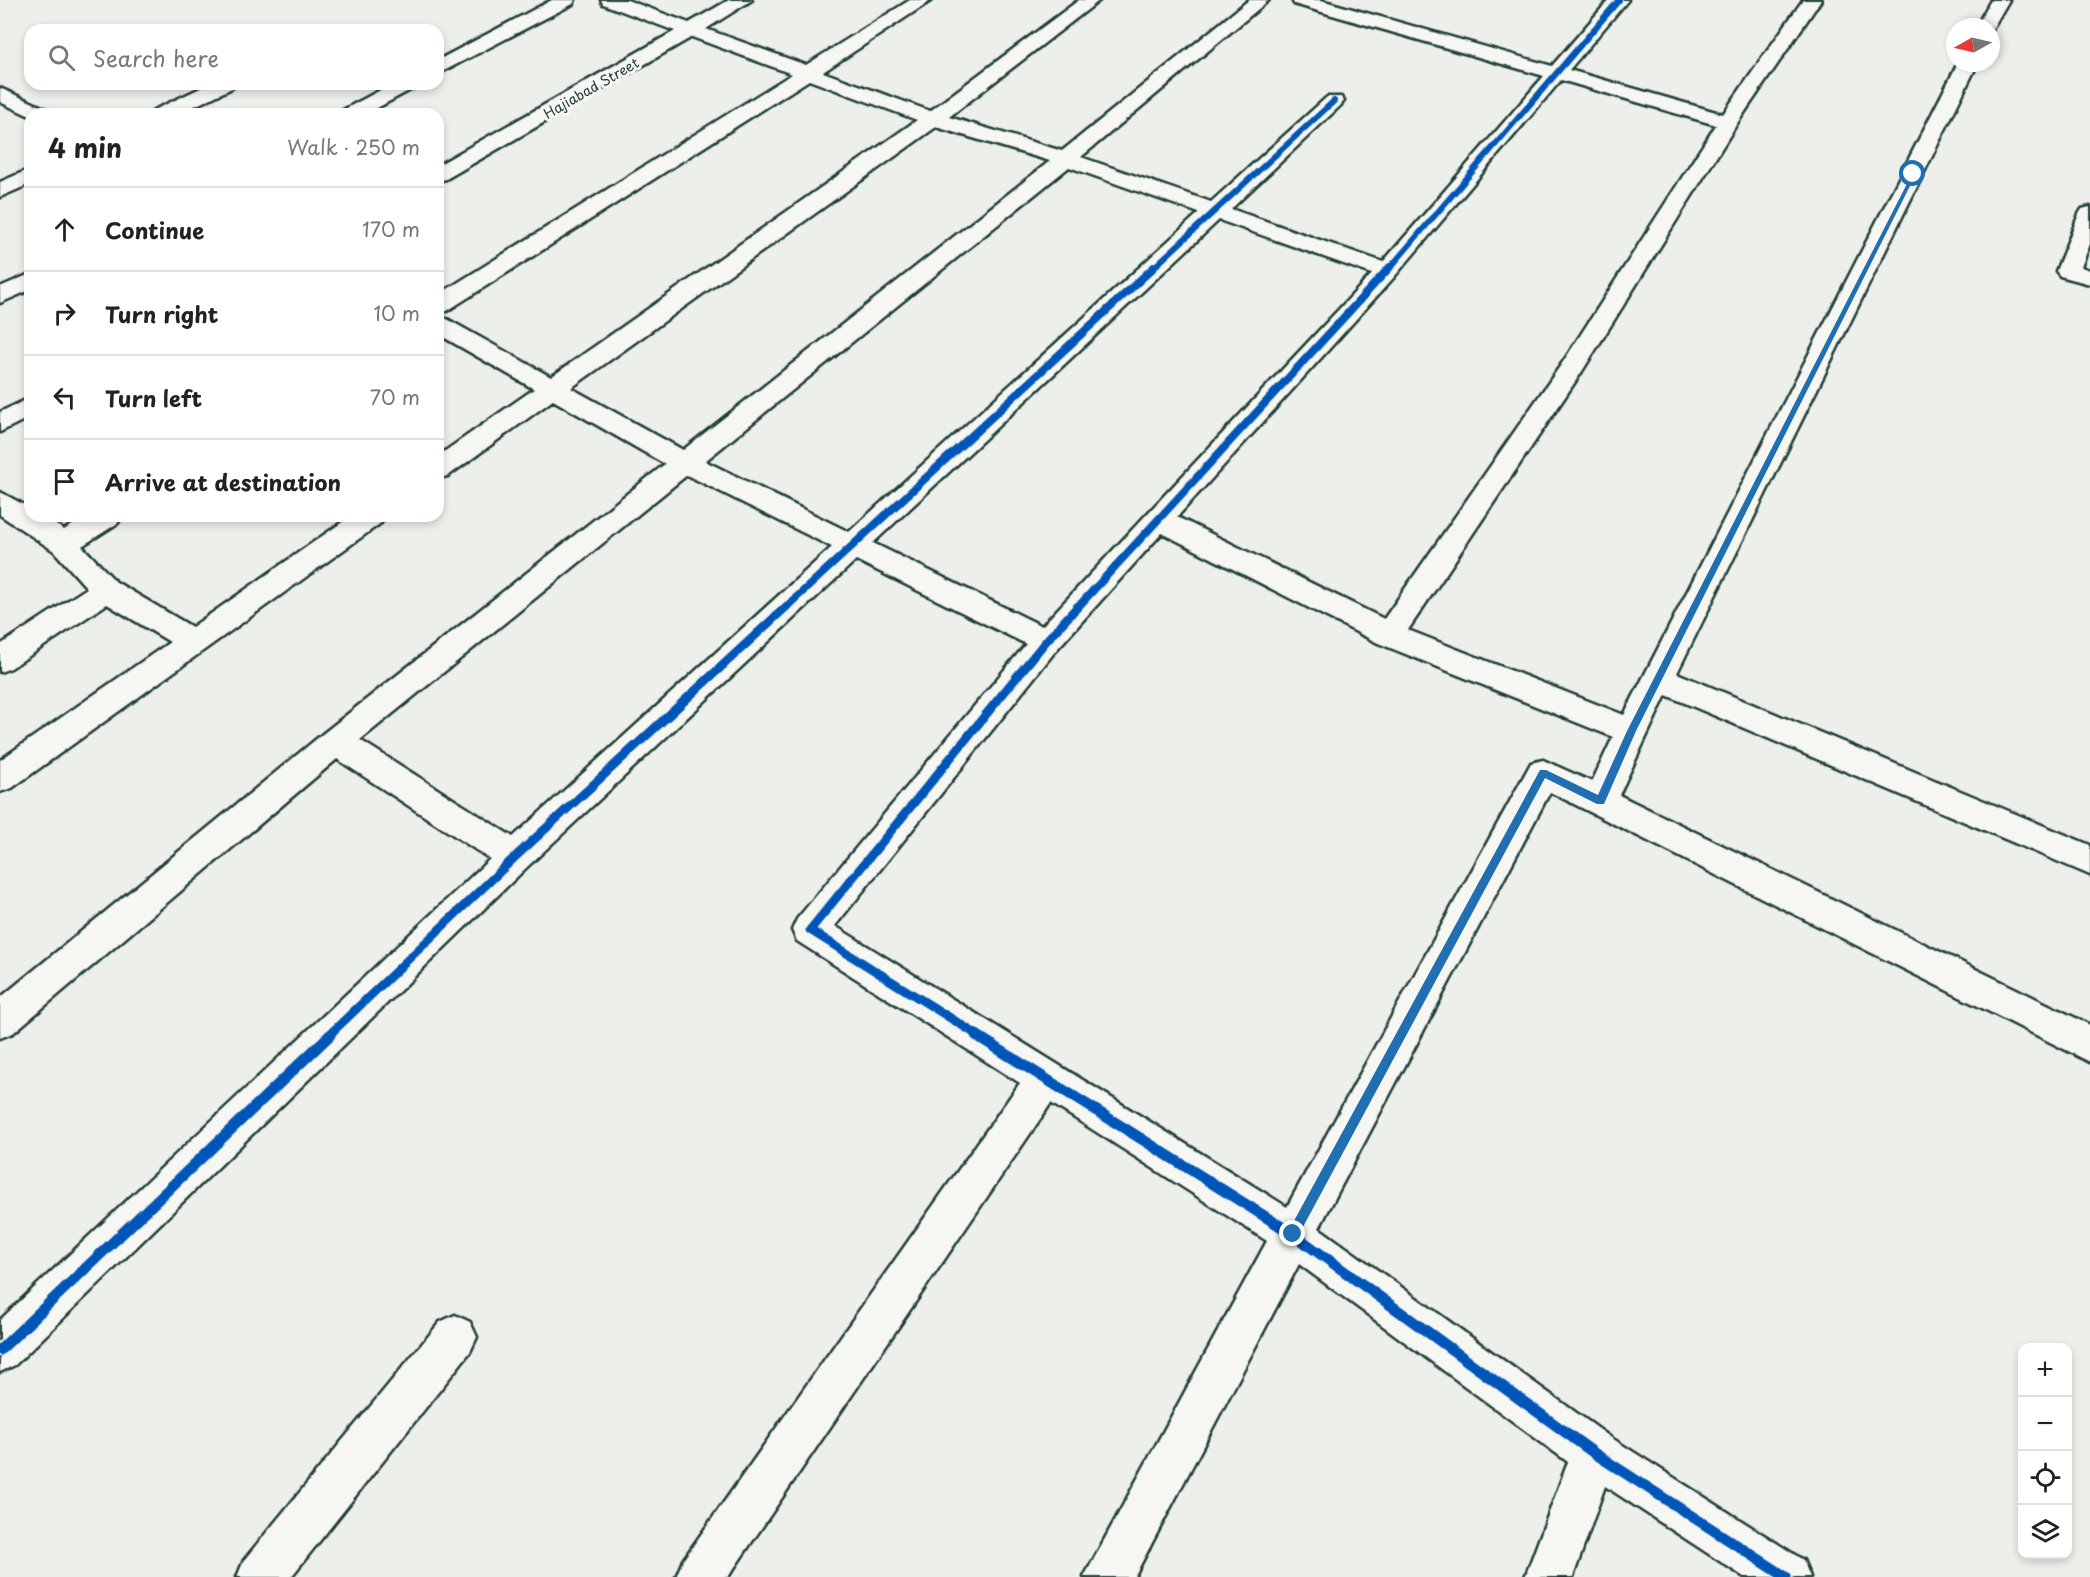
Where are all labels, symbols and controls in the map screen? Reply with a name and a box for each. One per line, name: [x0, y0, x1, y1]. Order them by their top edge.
north arrow: [1946, 18, 2000, 72]
search box: [24, 24, 444, 90]
icon: search: [45, 41, 78, 74]
text: Search here: [93, 41, 219, 74]
street label: Hajiabad Street: [539, 52, 643, 124]
text: 4 min: [48, 128, 122, 167]
text: Walk · 250 m: [287, 132, 420, 162]
route start: [1899, 160, 1925, 186]
icon: ahead: [48, 213, 81, 246]
text: Continue: [105, 213, 204, 246]
text: 170 m: [362, 214, 420, 244]
icon: right: [48, 297, 81, 330]
text: Turn right: [105, 297, 218, 330]
text: 10 m: [373, 298, 420, 328]
icon: left: [48, 381, 81, 414]
text: Turn left: [105, 381, 202, 414]
text: 70 m: [370, 382, 420, 412]
icon: arrive: [48, 465, 81, 498]
text: Arrive at destination: [105, 465, 341, 498]
route end: [1279, 1220, 1305, 1246]
map controls: [2018, 1343, 2072, 1559]
button: +: [2018, 1343, 2072, 1397]
button: −: [2018, 1397, 2072, 1451]
button: locate: [2018, 1451, 2072, 1505]
button: layers: [2018, 1505, 2072, 1559]

